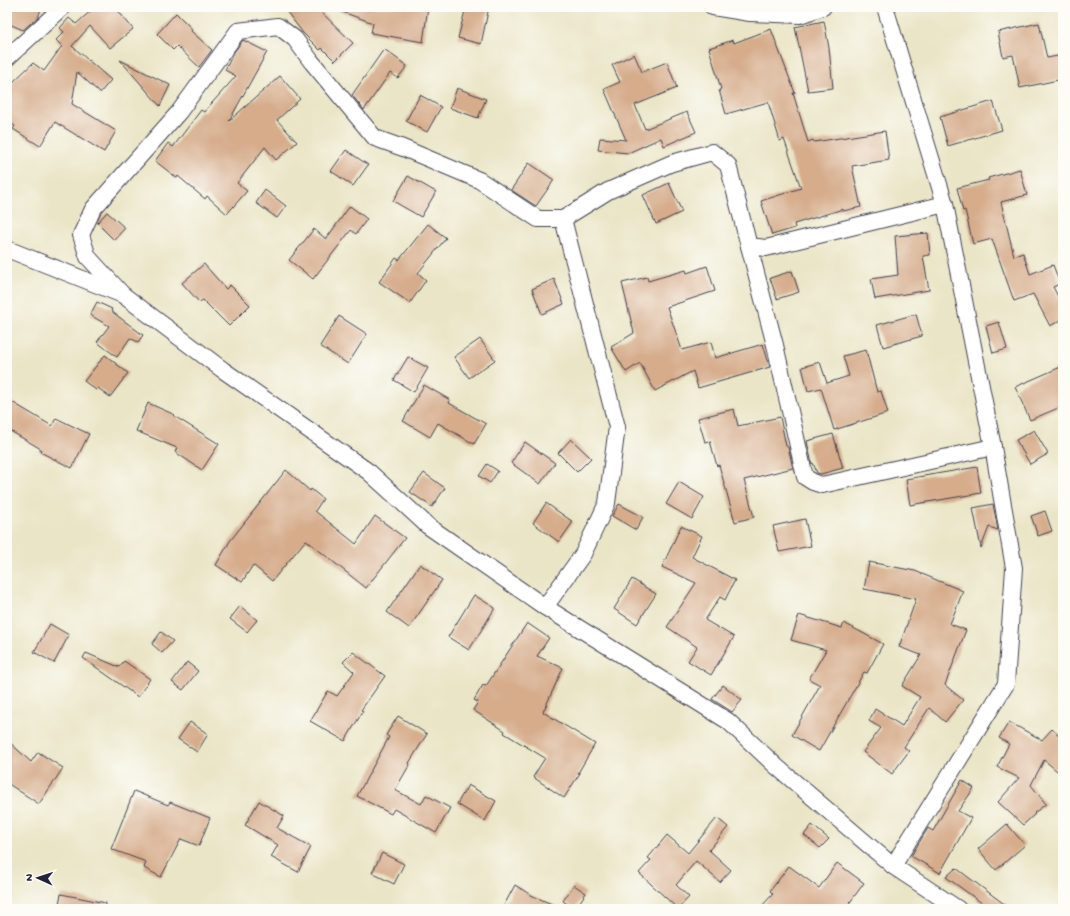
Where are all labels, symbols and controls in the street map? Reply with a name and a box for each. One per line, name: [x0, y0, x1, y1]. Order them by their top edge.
north arrow: [18, 858, 58, 898]
text: N: [24, 874, 36, 881]

